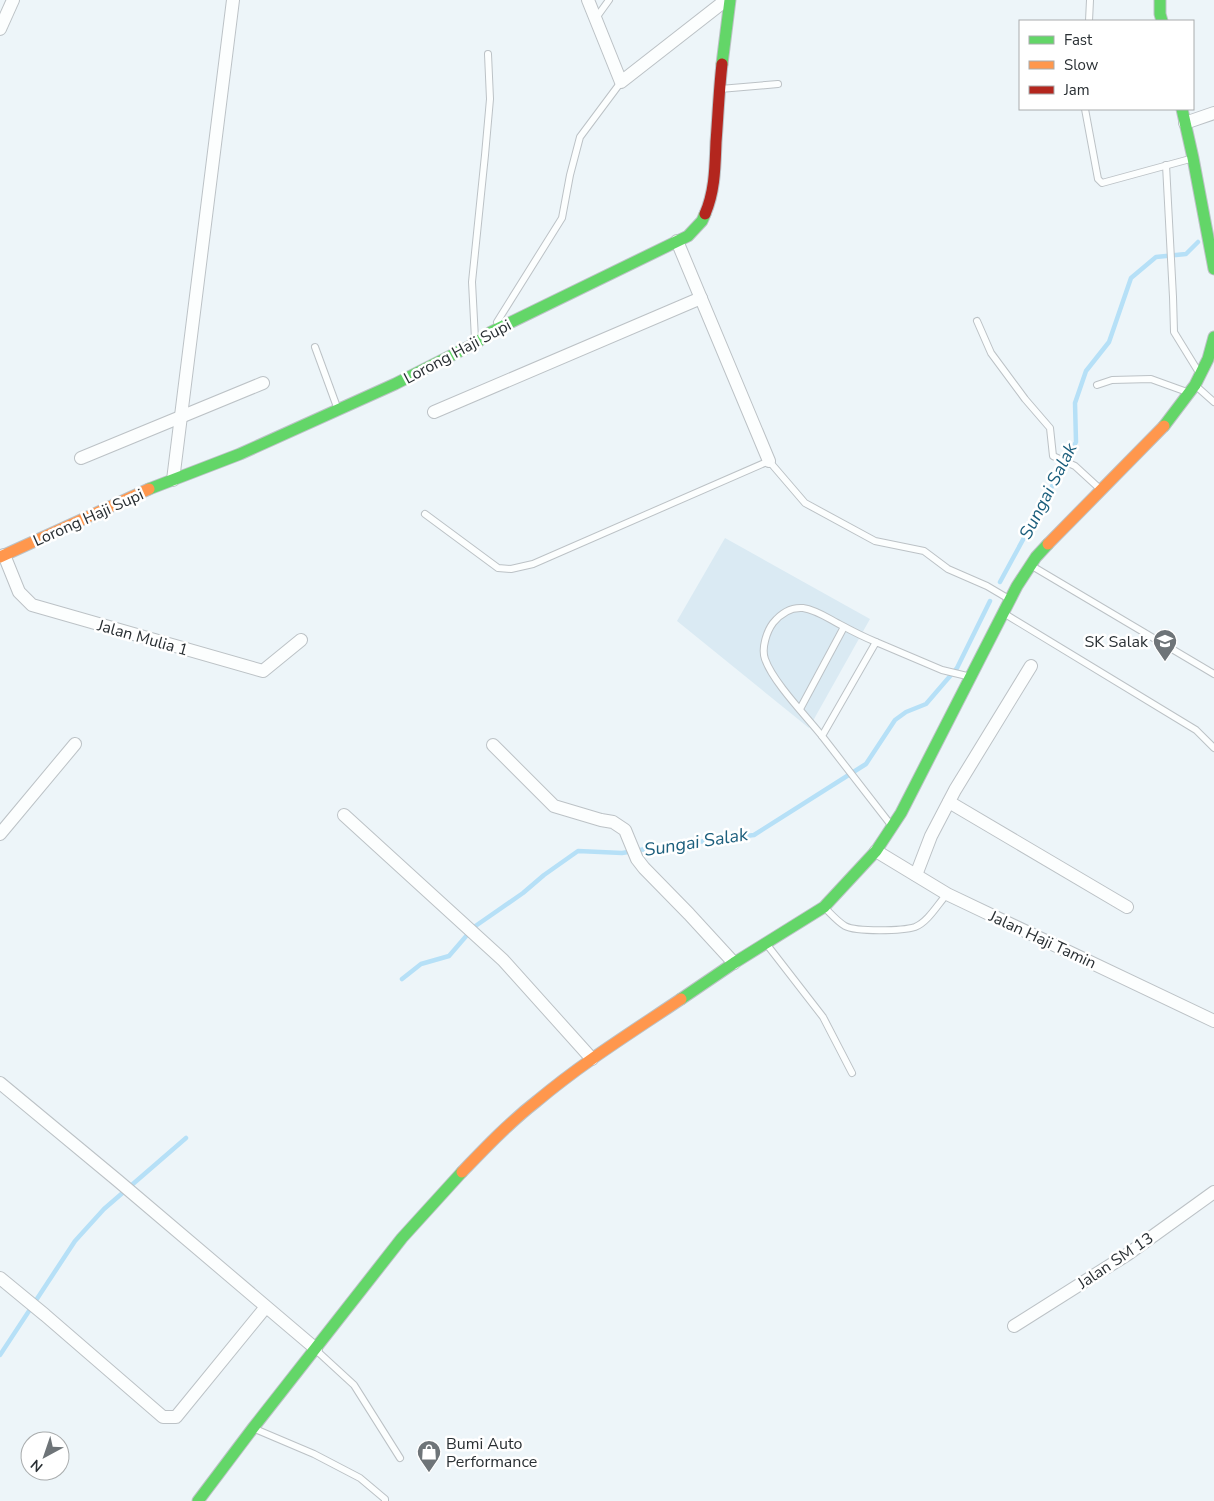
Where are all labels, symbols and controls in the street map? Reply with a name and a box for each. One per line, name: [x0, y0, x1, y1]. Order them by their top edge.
legend: [1019, 20, 1194, 110]
text: Fast: [1064, 30, 1093, 50]
text: Slow: [1064, 55, 1099, 75]
text: Jam: [1063, 80, 1090, 100]
street label: Lorong Haji Supi: [400, 314, 515, 389]
water label: Sungai Salak: [1014, 438, 1083, 543]
street label: Lorong Haji Supi: [30, 484, 147, 552]
street label: Jalan Mulia 1: [94, 614, 191, 661]
school or university icon: SK Salak: [1152, 628, 1178, 662]
place label: SK Salak: [1085, 631, 1149, 653]
water label: Sungai Salak: [642, 822, 751, 862]
street label: Jalan Haji Tamin: [985, 905, 1100, 974]
street label: Jalan SM 13: [1073, 1227, 1158, 1295]
north arrow: [20, 1431, 70, 1481]
place label: Bumi Auto Performance: [446, 1433, 537, 1473]
shop icon: Bumi Auto Performance: [416, 1439, 442, 1473]
text: N: [27, 1455, 47, 1476]

